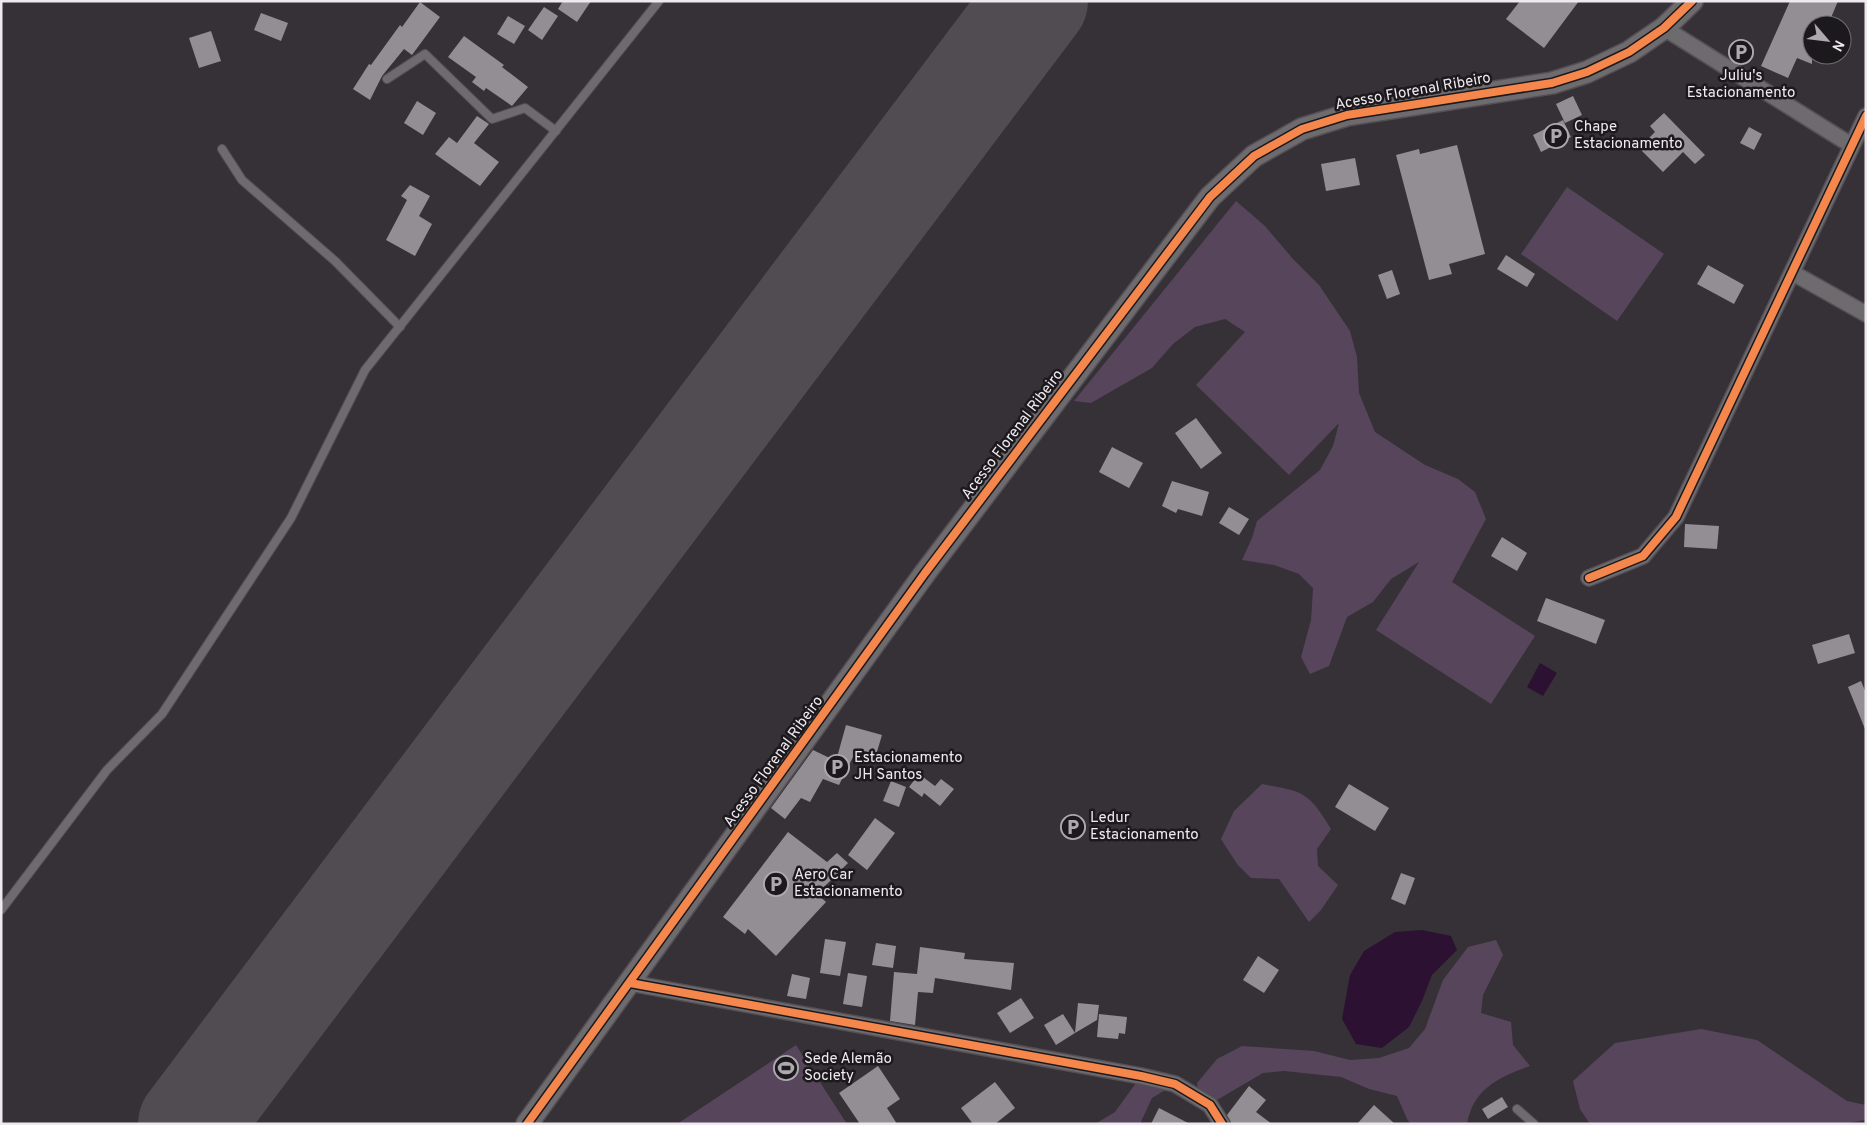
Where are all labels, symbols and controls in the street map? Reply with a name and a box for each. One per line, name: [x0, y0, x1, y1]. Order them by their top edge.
north arrow: [1802, 15, 1852, 65]
text: N: [1827, 37, 1847, 54]
parking icon: Juliu's Estacionamento: [1728, 39, 1754, 65]
place label: Juliu's Estacionamento: [1687, 67, 1795, 103]
street label: Acesso Florenal Ribeiro: [1334, 69, 1492, 115]
place label: Chape Estacionamento: [1574, 118, 1683, 154]
parking icon: Chape Estacionamento: [1543, 123, 1569, 149]
street label: Acesso Florenal Ribeiro: [958, 366, 1068, 504]
street label: Acesso Florenal Ribeiro: [720, 693, 828, 831]
place label: Estacionamento JH Santos: [854, 749, 963, 785]
parking icon: Estacionamento JH Santos: [824, 754, 850, 780]
place label: Ledur Estacionamento: [1090, 809, 1199, 845]
parking icon: Ledur Estacionamento: [1060, 814, 1086, 840]
place label: Aero Car Estacionamento: [794, 866, 903, 902]
parking icon: Aero Car Estacionamento: [763, 871, 789, 897]
place label: Sede Alemão Society: [804, 1050, 892, 1086]
sports icon: Sede Alemão Society: [773, 1055, 799, 1081]

